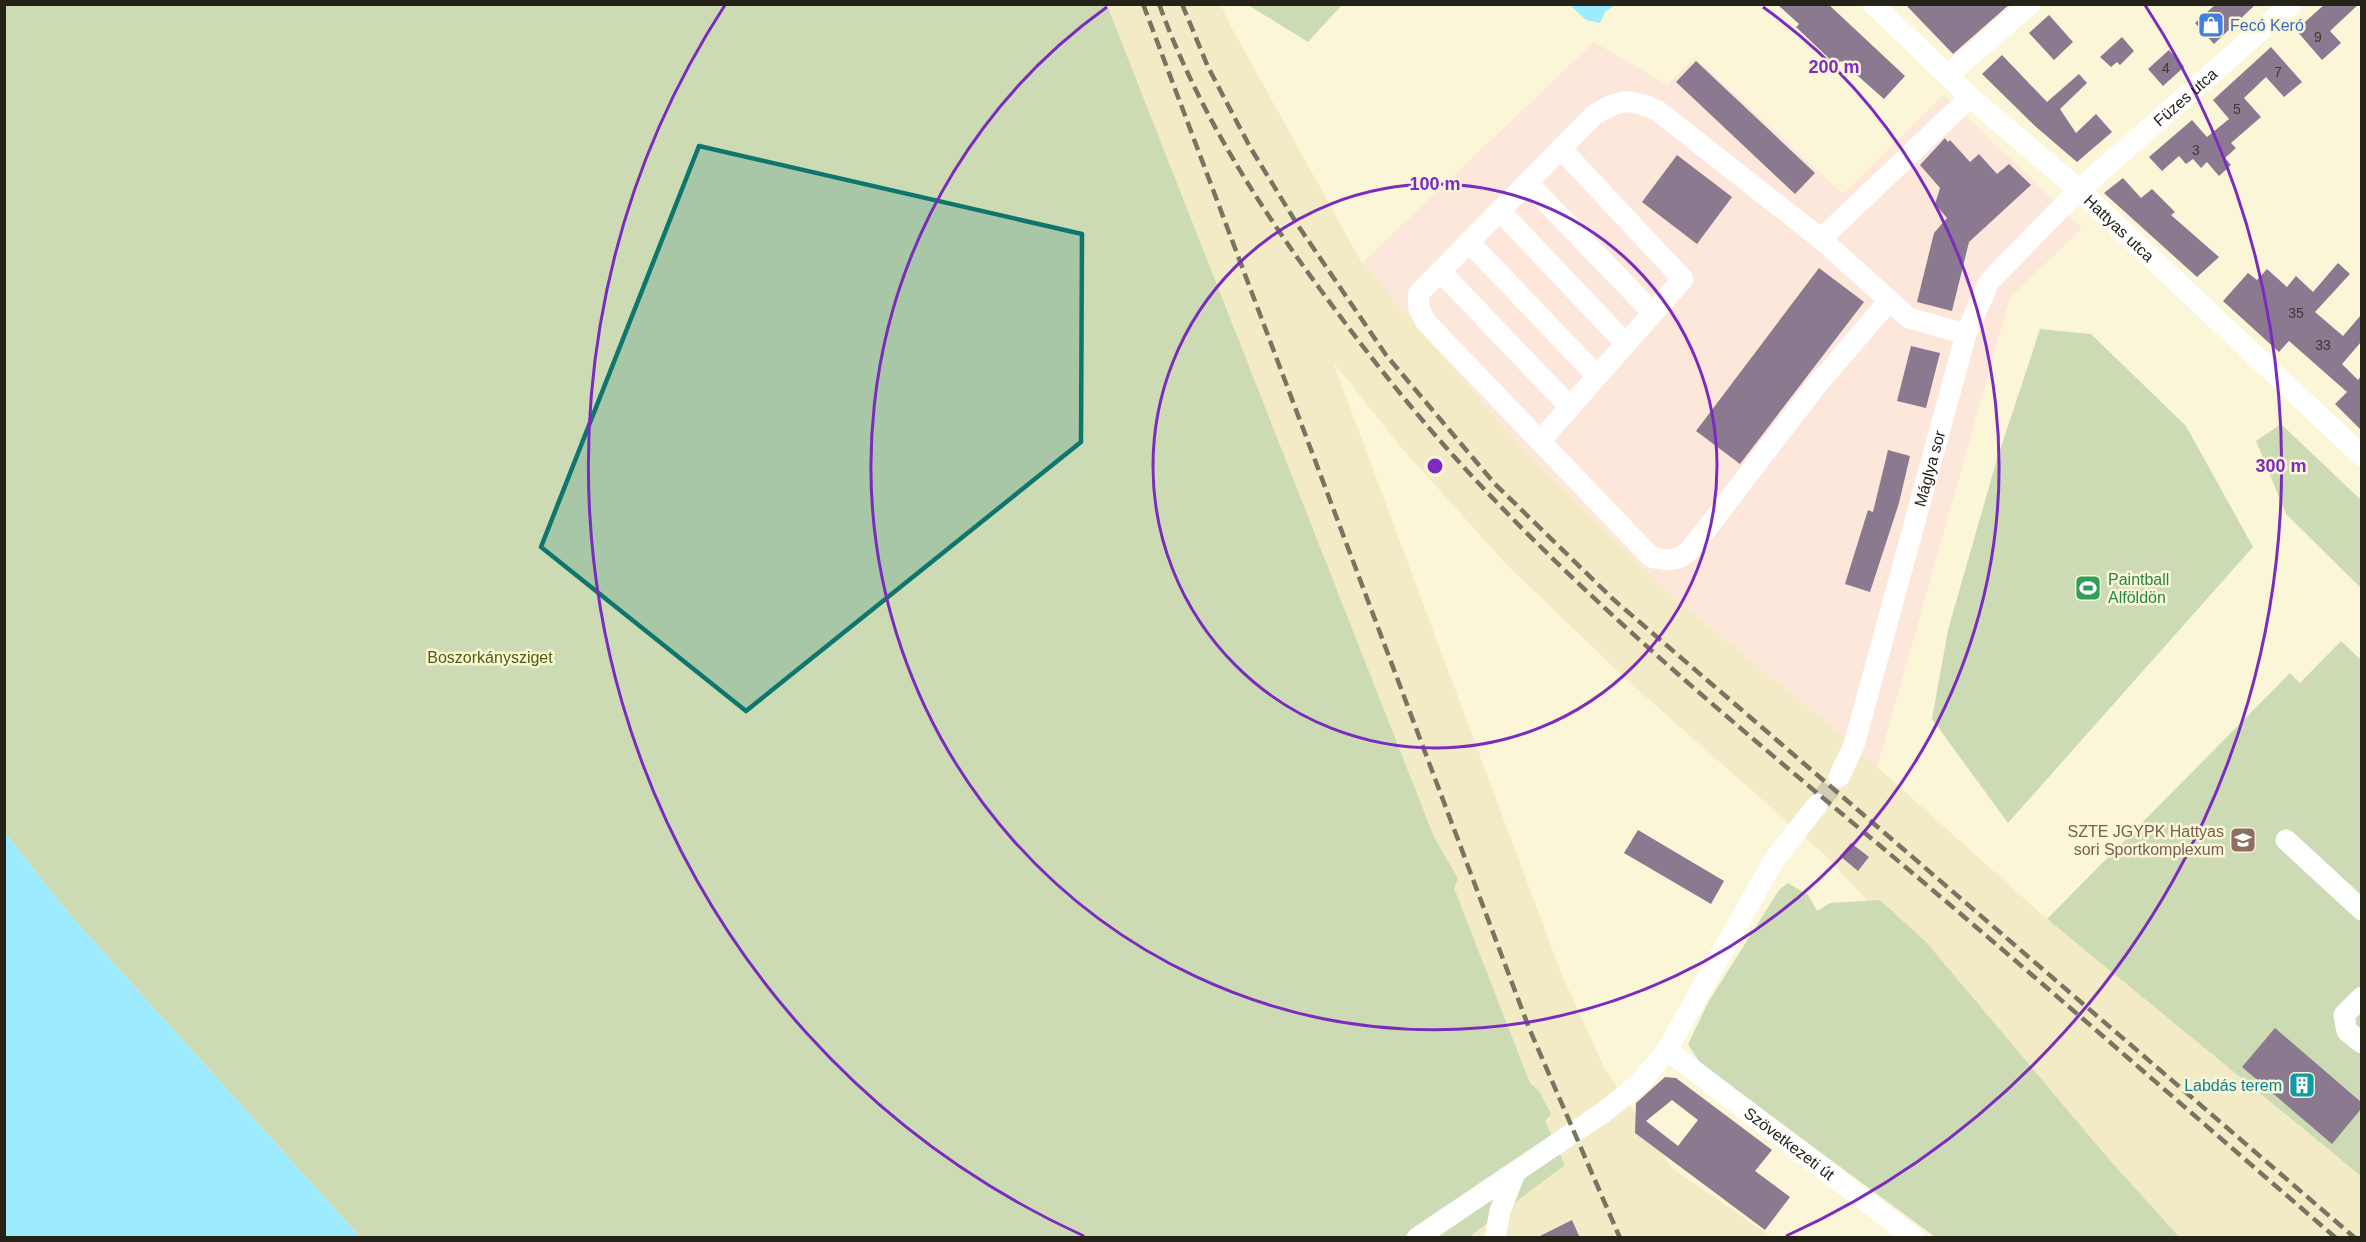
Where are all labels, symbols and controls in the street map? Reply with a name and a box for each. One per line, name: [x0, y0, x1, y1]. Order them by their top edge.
shop icon: Fecó Keró: [2196, 10, 2226, 40]
place label: Fecó Keró: [2230, 17, 2304, 34]
house number: 9: [2314, 29, 2322, 45]
text: 200 m: [1808, 57, 1860, 77]
house number: 4: [2162, 60, 2170, 76]
house number: 7: [2274, 64, 2282, 80]
street label: Füzes utca: [2150, 65, 2220, 129]
house number: 5: [2233, 101, 2241, 117]
house number: 3: [2192, 142, 2200, 158]
text: 100 m: [1409, 174, 1461, 194]
street label: Hattyas utca: [2081, 191, 2158, 265]
house number: 35: [2288, 305, 2304, 321]
house number: 33: [2315, 337, 2331, 353]
street label: Máglya sor: [1911, 428, 1948, 508]
centre of rings: [1425, 456, 1445, 476]
text: 300 m: [2255, 456, 2307, 476]
place label: Paintball Alföldön: [2108, 571, 2169, 606]
sports icon: Paintball Alföldön: [2073, 573, 2103, 603]
park label: Boszorkánysziget: [427, 649, 553, 666]
place label: SZTE JGYPK Hattyas sori Sportkomplexum: [2068, 823, 2224, 858]
school or university icon: SZTE JGYPK Hattyas sori Sportkomplexum: [2228, 825, 2258, 855]
building icon: Labdás terem: [2287, 1070, 2317, 1100]
place label: Labdás terem: [2184, 1077, 2282, 1094]
street label: Szövetkezeti út: [1741, 1104, 1838, 1183]

